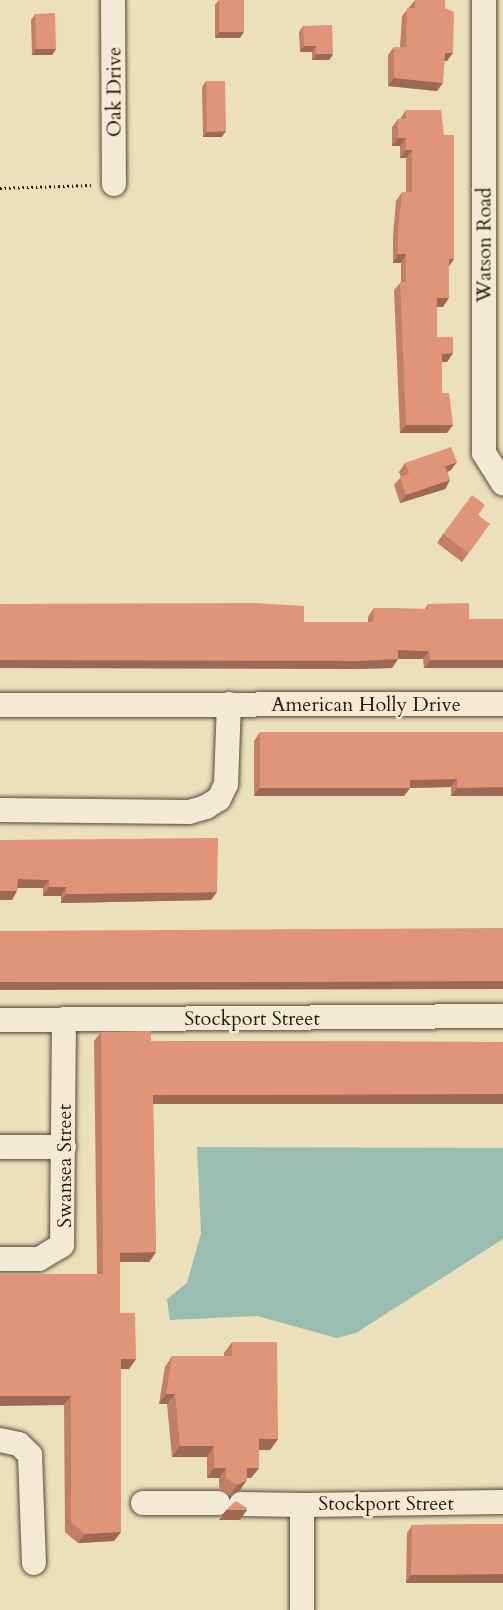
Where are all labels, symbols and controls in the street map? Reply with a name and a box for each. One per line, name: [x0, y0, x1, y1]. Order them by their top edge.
street label: Oak Drive: [102, 47, 126, 137]
street label: Watson Road: [472, 187, 496, 303]
street label: American Holly Drive: [271, 692, 461, 716]
street label: Stockport Street: [184, 1006, 320, 1030]
street label: Swansea Street: [52, 1104, 76, 1228]
street label: Stockport Street: [318, 1491, 454, 1515]

